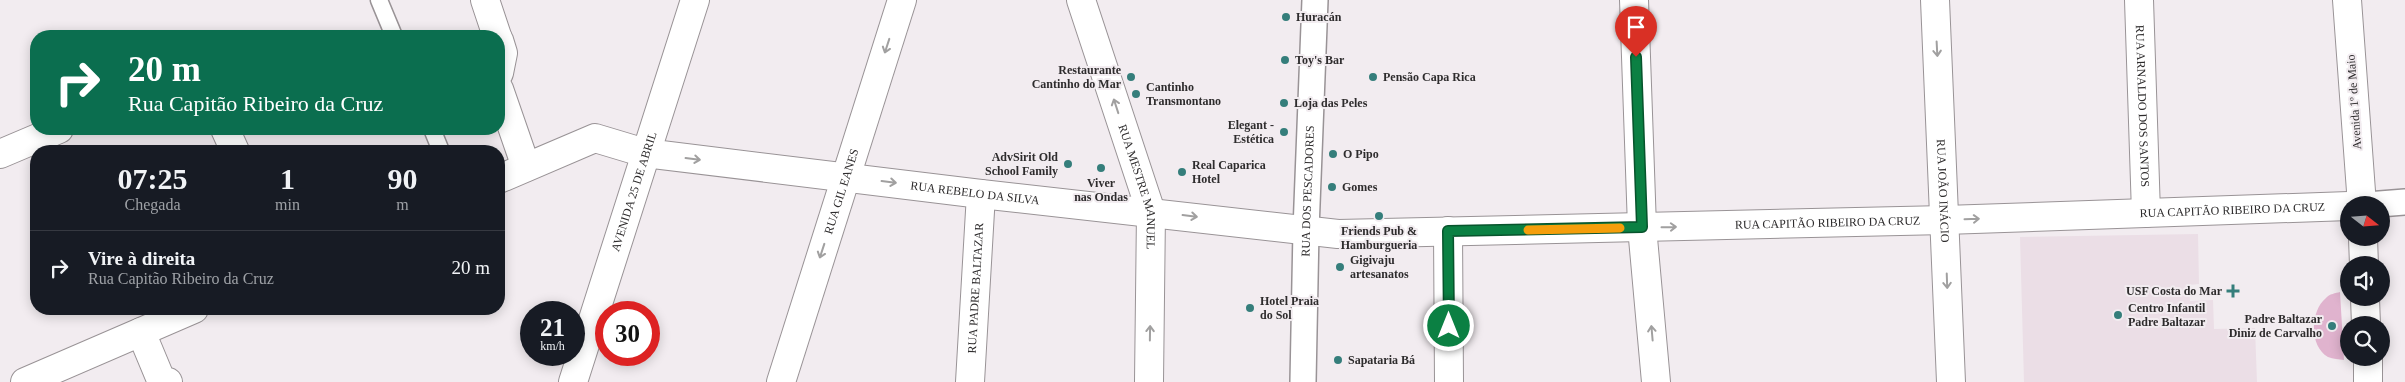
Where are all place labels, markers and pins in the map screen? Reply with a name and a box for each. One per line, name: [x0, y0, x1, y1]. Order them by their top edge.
pin: [1615, 6, 1657, 57]
place label: Huracán: [1296, 10, 1342, 24]
marker: Huracán: [1280, 11, 1292, 23]
place label: Toy's Bar: [1295, 53, 1345, 67]
marker: Toy's Bar: [1279, 54, 1291, 66]
place label: Restaurante Cantinho do Mar: [1032, 63, 1122, 91]
place label: Pensão Capa Rica: [1383, 70, 1476, 84]
marker: Restaurante Cantinho do Mar: [1125, 71, 1137, 83]
marker: Pensão Capa Rica: [1367, 71, 1379, 83]
place label: Cantinho Transmontano: [1146, 80, 1221, 108]
marker: Cantinho Transmontano: [1130, 88, 1142, 100]
place label: Loja das Peles: [1294, 96, 1368, 110]
marker: Loja das Peles: [1278, 97, 1290, 109]
place label: Elegant - Estética: [1228, 118, 1274, 146]
marker: Elegant - Estética: [1278, 126, 1290, 138]
place label: O Pipo: [1343, 147, 1379, 161]
marker: O Pipo: [1327, 148, 1339, 160]
place label: AdvSirit Old School Family: [985, 150, 1058, 178]
marker: AdvSirit Old School Family: [1062, 158, 1074, 170]
place label: Real Caparica Hotel: [1192, 158, 1266, 186]
marker: Viver nas Ondas: [1095, 162, 1107, 174]
marker: Real Caparica Hotel: [1176, 166, 1188, 178]
place label: Viver nas Ondas: [1074, 176, 1128, 204]
place label: Gomes: [1342, 180, 1378, 194]
marker: Gomes: [1326, 181, 1338, 193]
marker: Friends Pub & Hamburgueria: [1373, 210, 1385, 222]
place label: Friends Pub & Hamburgueria: [1341, 224, 1417, 252]
place label: Gigivaju artesanatos: [1350, 253, 1409, 281]
marker: Gigivaju artesanatos: [1334, 261, 1346, 273]
place label: USF Costa do Mar: [2126, 284, 2223, 298]
marker: USF Costa do Mar: [2226, 284, 2240, 298]
place label: Hotel Praia do Sol: [1260, 294, 1319, 322]
place label: Centro Infantil Padre Baltazar: [2128, 301, 2206, 329]
marker: Hotel Praia do Sol: [1244, 302, 1256, 314]
marker: Centro Infantil Padre Baltazar: [2112, 309, 2124, 321]
place label: Padre Baltazar Diniz de Carvalho: [2229, 312, 2323, 340]
marker: Padre Baltazar Diniz de Carvalho: [2326, 320, 2338, 332]
place label: Sapataria Bá: [1348, 353, 1415, 367]
marker: Sapataria Bá: [1332, 354, 1344, 366]

